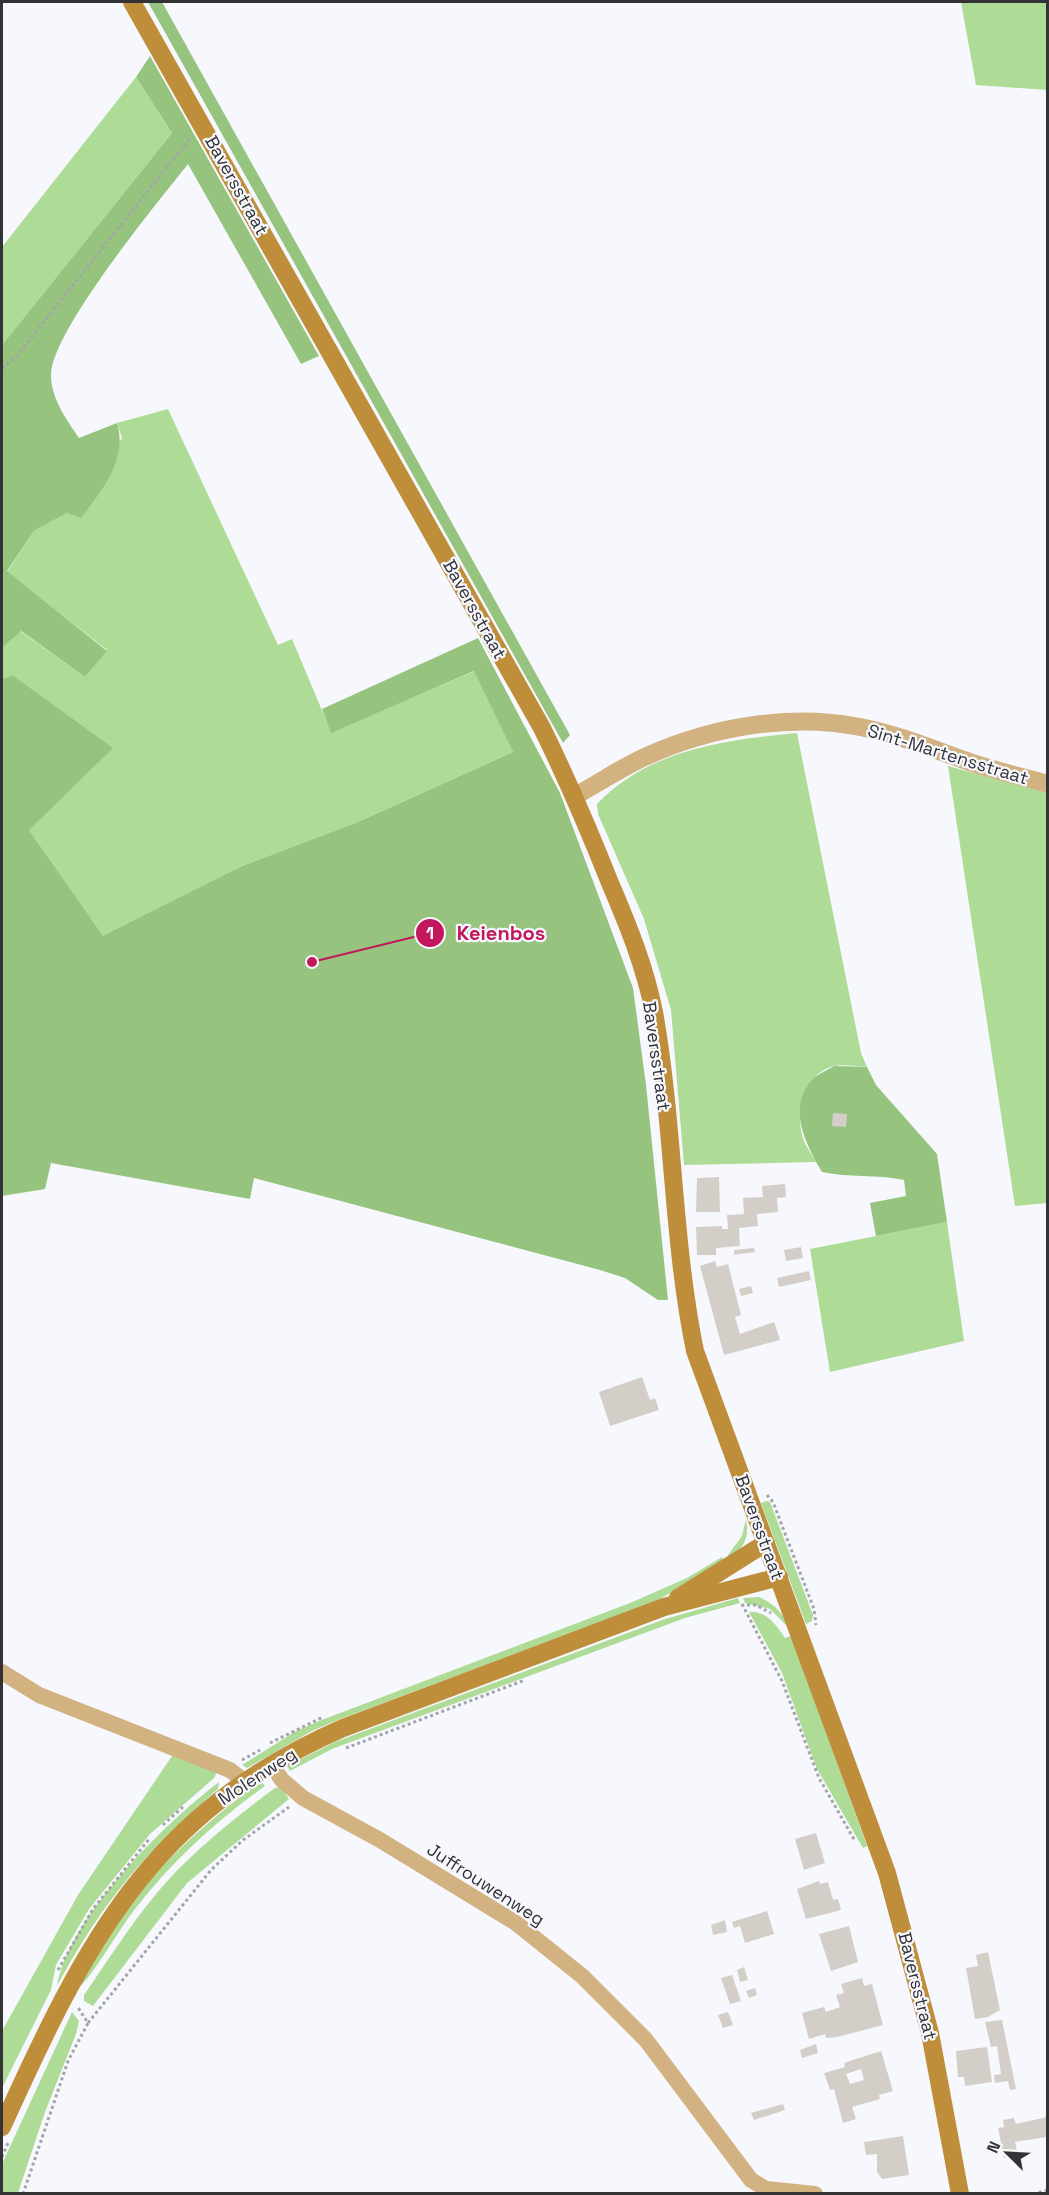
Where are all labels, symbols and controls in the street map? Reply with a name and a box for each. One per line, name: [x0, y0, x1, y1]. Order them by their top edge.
street label: Baversstraat: [200, 131, 274, 239]
street label: Baversstraat: [438, 555, 512, 663]
street label: Sint-Martensstraat: [865, 719, 1031, 789]
callout: Keienbos: [415, 914, 558, 952]
text: Keienbos: [457, 920, 545, 946]
text: 1: [426, 921, 434, 944]
street label: Baversstraat: [638, 1000, 676, 1112]
street label: Baversstraat: [730, 1471, 790, 1583]
street label: Molenweg: [213, 1742, 301, 1810]
street label: Juffrouwenweg: [423, 1837, 549, 1931]
street label: Baversstraat: [893, 1930, 943, 2042]
north arrow: [977, 2123, 1037, 2183]
text: N: [982, 2138, 1006, 2156]

